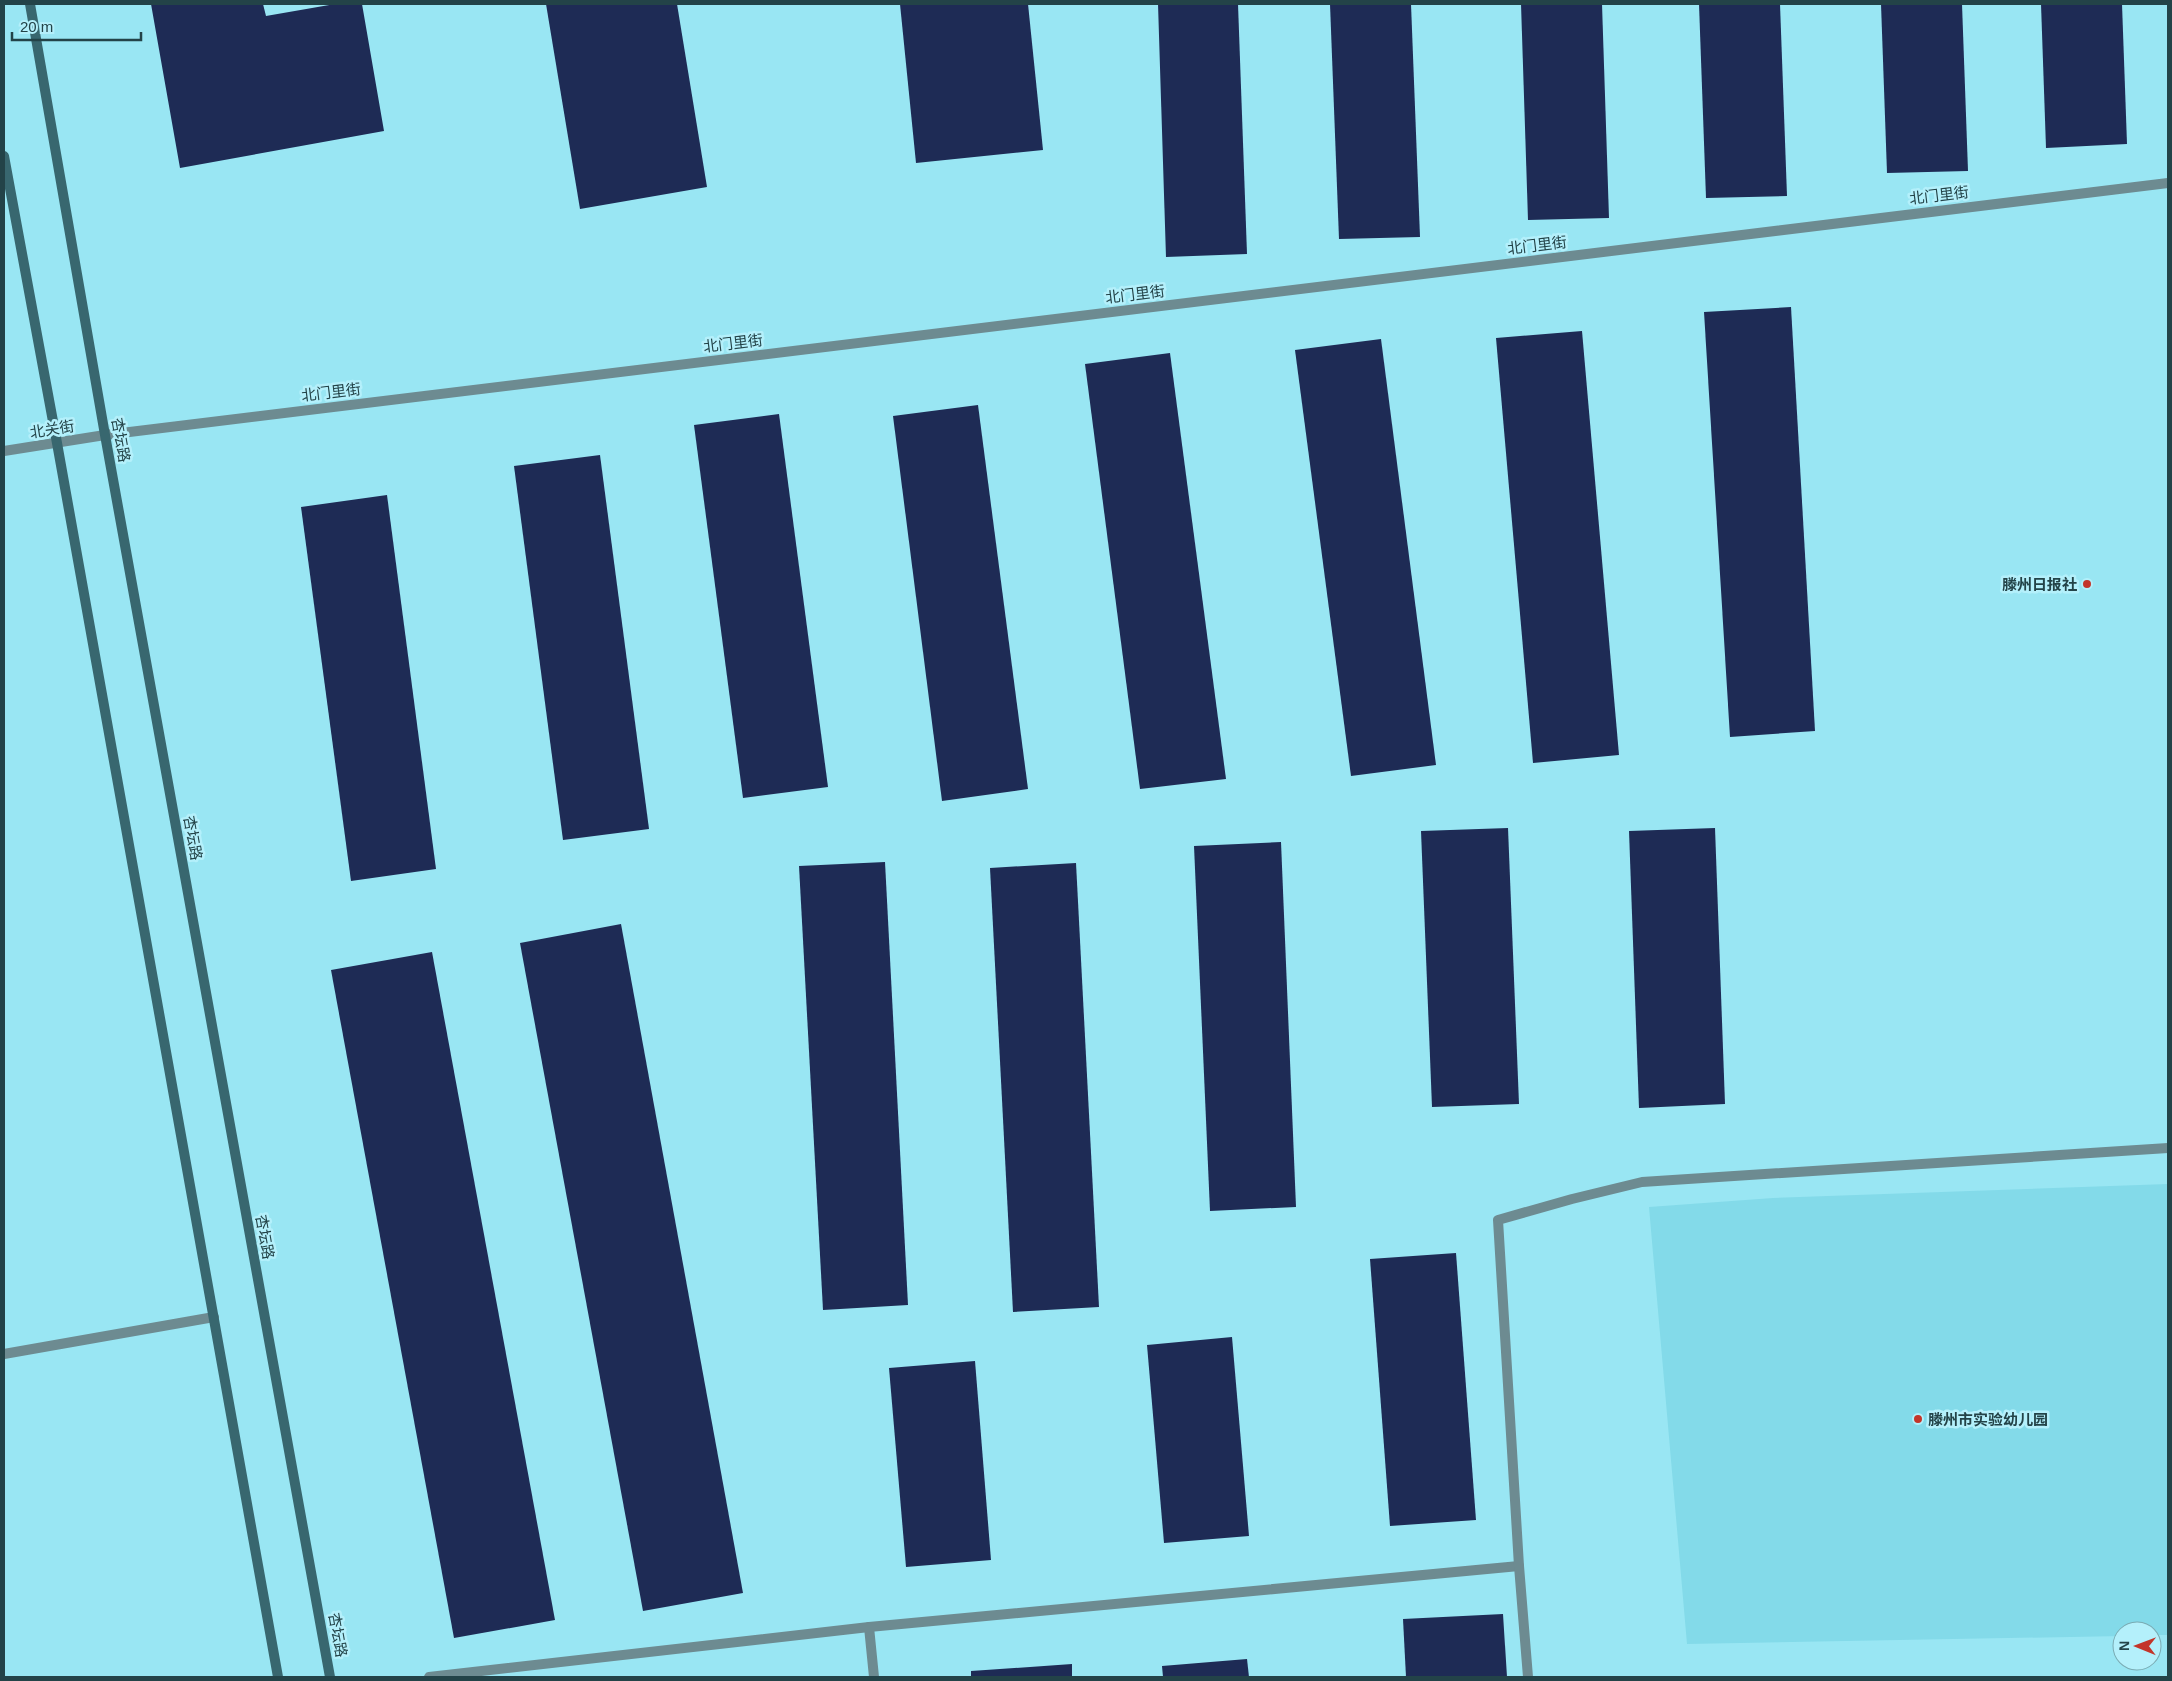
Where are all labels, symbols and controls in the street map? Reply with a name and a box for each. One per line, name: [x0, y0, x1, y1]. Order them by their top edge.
scale bar: [12, 10, 141, 42]
text: 20 m: [20, 18, 53, 35]
street label: 北门里街: [1908, 183, 1970, 207]
street label: 北门里街: [1506, 233, 1568, 257]
street label: 北门里街: [1104, 282, 1166, 306]
street label: 北门里街: [702, 331, 764, 355]
street label: 北门里街: [300, 380, 362, 404]
street label: 杏坛路: [109, 416, 133, 464]
street label: 北关街: [28, 417, 76, 441]
place label: 滕州日报社: [2002, 576, 2077, 593]
marker: 滕州日报社: [2081, 578, 2093, 590]
street label: 杏坛路: [181, 814, 205, 862]
street label: 杏坛路: [253, 1213, 277, 1261]
place label: 滕州市实验幼儿园: [1928, 1411, 2048, 1428]
marker: 滕州市实验幼儿园: [1912, 1413, 1924, 1425]
street label: 杏坛路: [326, 1611, 350, 1659]
north arrow: [2112, 1621, 2162, 1671]
text: N: [2116, 1641, 2132, 1651]

